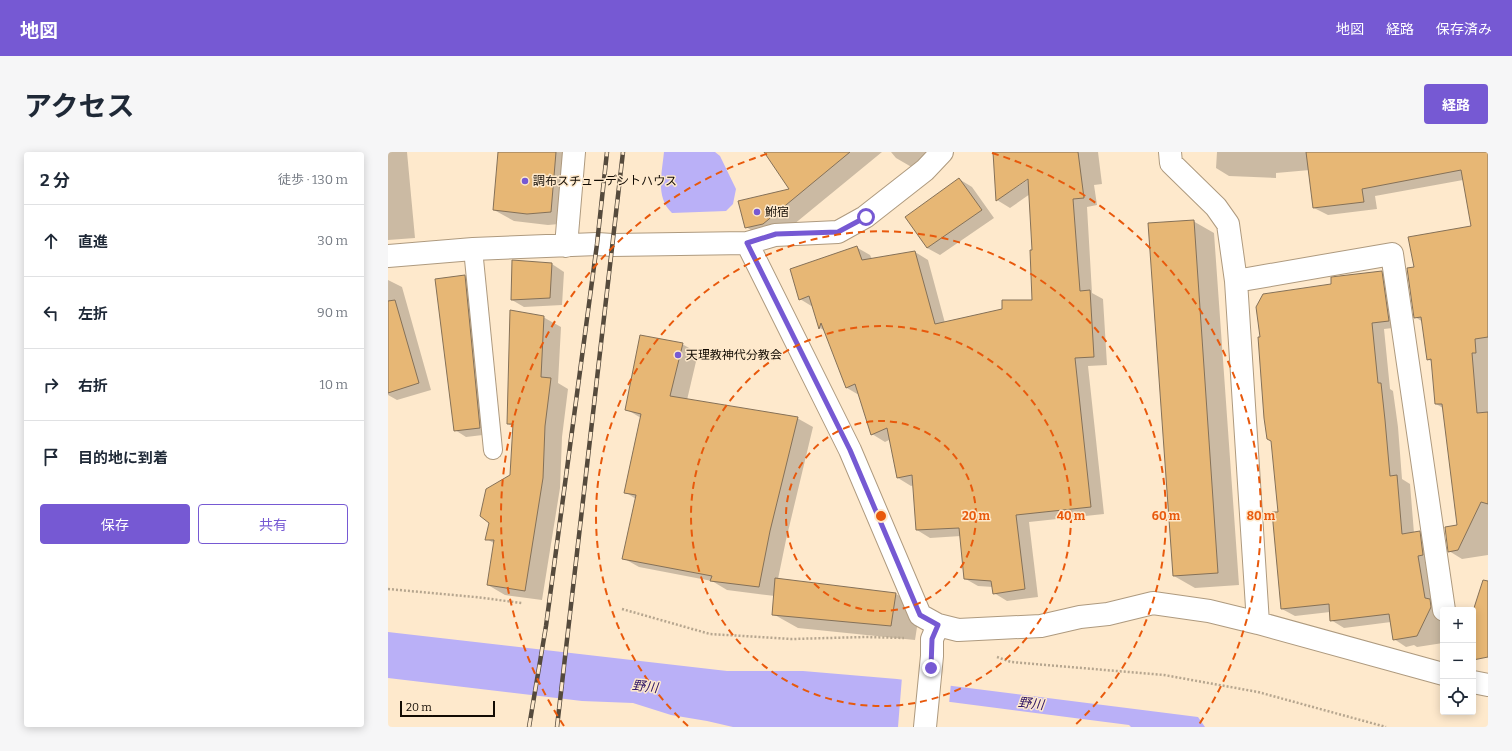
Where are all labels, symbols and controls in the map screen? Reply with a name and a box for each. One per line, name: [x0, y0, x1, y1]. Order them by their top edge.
text: 地図: [20, 19, 58, 42]
text: 地図: [1336, 21, 1364, 38]
text: 経路: [1386, 21, 1414, 38]
text: 保存済み: [1436, 21, 1492, 38]
button: 経路: [1424, 84, 1488, 124]
text: アクセス: [24, 90, 135, 123]
text: 2 分: [40, 170, 70, 191]
text: 徒歩 · 130 m: [278, 172, 348, 187]
place label: 調布スチューデントハウス: [533, 174, 677, 188]
marker: 調布スチューデントハウス: [520, 176, 530, 186]
place label: 鮒宿: [765, 205, 789, 219]
marker: 鮒宿: [752, 207, 762, 217]
route start: [857, 208, 875, 226]
icon: ahead: [40, 230, 62, 252]
text: 直進: [78, 233, 108, 251]
text: 30 m: [317, 233, 348, 248]
icon: left: [40, 302, 62, 324]
text: 左折: [78, 305, 108, 323]
text: 90 m: [317, 305, 348, 320]
place label: 天理教神代分教会: [686, 348, 782, 362]
marker: 天理教神代分教会: [673, 350, 683, 360]
icon: right: [40, 374, 62, 396]
text: 右折: [78, 377, 108, 395]
text: 10 m: [319, 377, 348, 392]
icon: arrive: [40, 446, 62, 468]
text: 目的地に到着: [78, 449, 168, 467]
button: 保存: [40, 504, 190, 544]
button: 共有: [198, 504, 348, 544]
centre of rings: [874, 509, 888, 523]
text: 20 m: [962, 509, 991, 523]
text: 40 m: [1057, 509, 1086, 523]
text: 60 m: [1152, 509, 1181, 523]
text: 80 m: [1247, 509, 1276, 523]
map controls: [1440, 607, 1476, 715]
button: +: [1440, 607, 1476, 643]
button: −: [1440, 643, 1476, 679]
route end: [922, 659, 940, 677]
water label: 野川: [631, 678, 661, 696]
button: locate: [1440, 679, 1476, 715]
water label: 野川: [1017, 695, 1047, 713]
scale bar: [400, 699, 495, 718]
text: 20 m: [406, 701, 432, 714]

